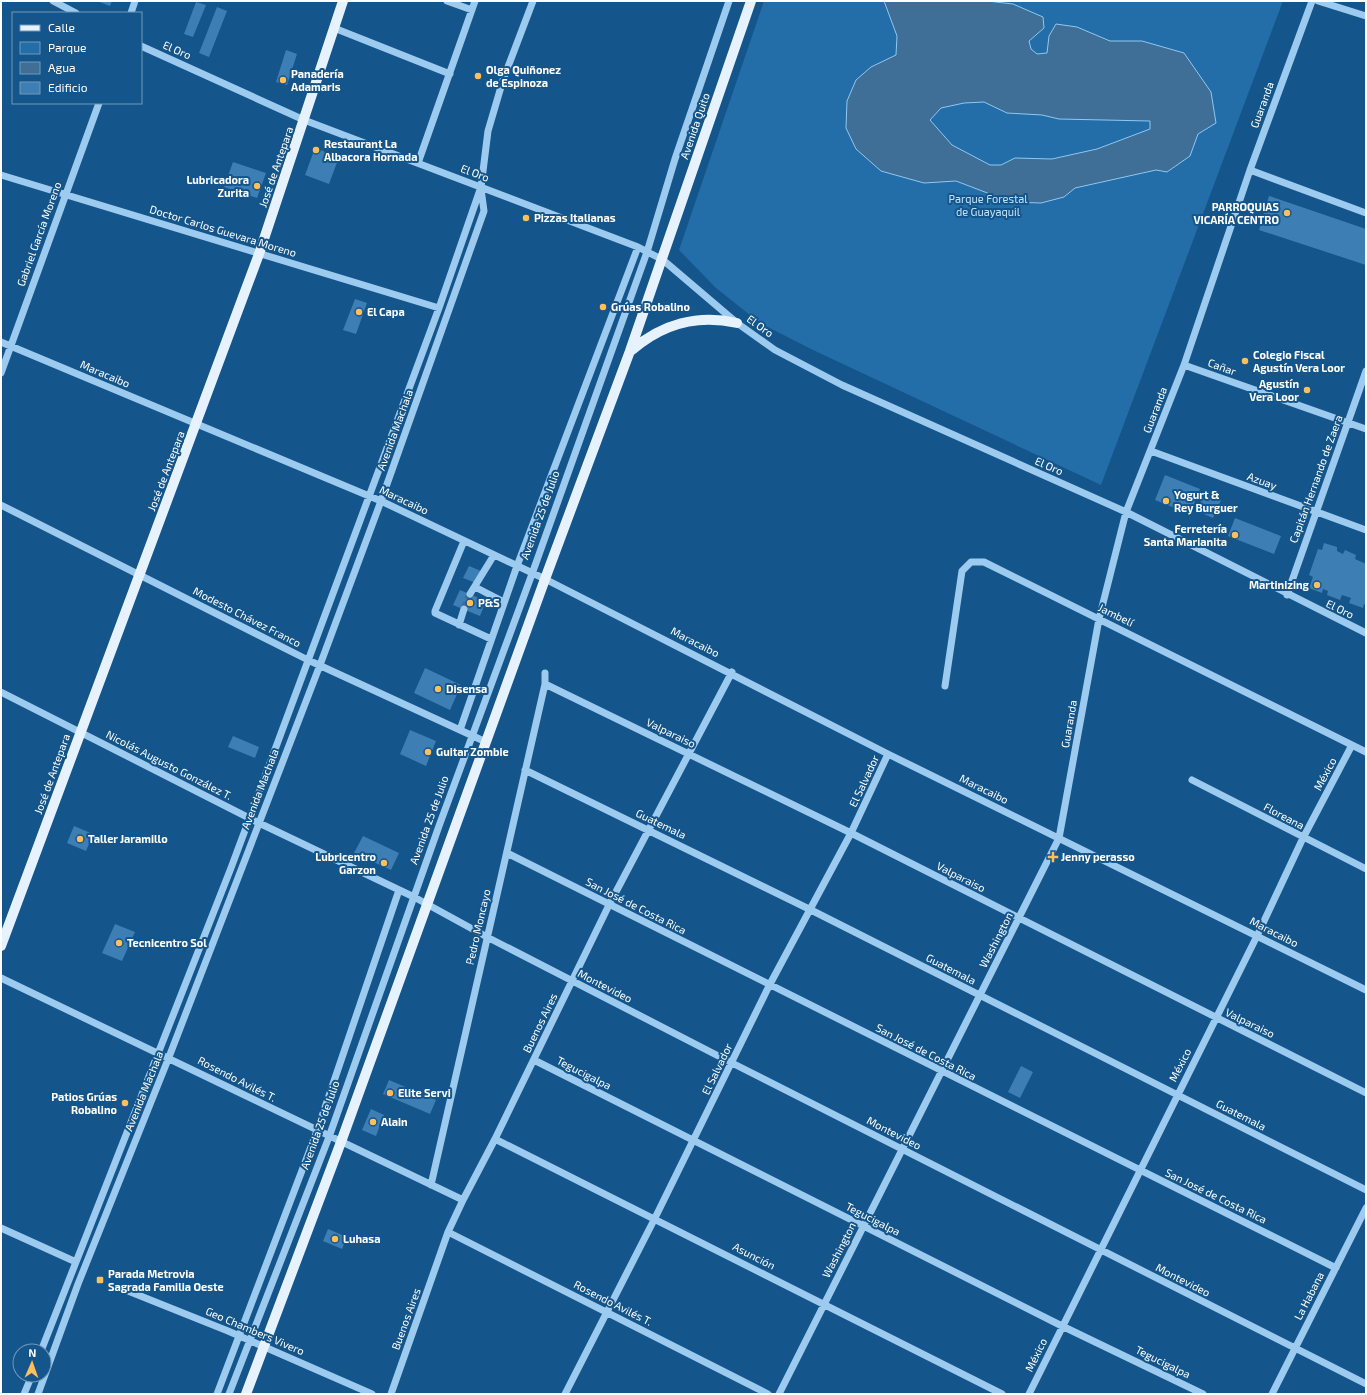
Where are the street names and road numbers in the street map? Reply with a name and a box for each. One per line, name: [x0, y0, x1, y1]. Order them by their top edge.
street label: El Oro: [161, 38, 193, 61]
street label: Guaranda: [1247, 80, 1276, 130]
street label: Avenida Quito: [677, 91, 713, 161]
street label: José de Antepara: [256, 125, 295, 209]
street label: El Oro: [459, 161, 491, 184]
street label: Gabriel García Moreno: [14, 180, 63, 288]
street label: Doctor Carlos Guevara Moreno: [148, 202, 298, 259]
street label: El Oro: [744, 312, 776, 339]
street label: Cañar: [1206, 355, 1239, 378]
street label: Maracaibo: [78, 357, 132, 390]
street label: Guaranda: [1140, 385, 1169, 435]
street label: Avenida Machala: [374, 388, 415, 472]
street label: Capitán Hernando de Zaera: [1286, 413, 1345, 545]
street label: José de Antepara: [144, 429, 187, 513]
street label: El Oro: [1033, 454, 1065, 477]
street label: Avenida 25 de Julio: [517, 469, 562, 561]
street label: Azuay: [1246, 469, 1279, 492]
street label: Maracaibo: [378, 482, 431, 517]
street label: Modesto Chávez Franco: [191, 584, 303, 649]
street label: El Oro: [1324, 596, 1356, 621]
street label: Jambelí: [1096, 600, 1137, 629]
street label: Maracaibo: [669, 624, 722, 659]
street label: Guaranda: [1058, 699, 1079, 749]
street label: Valparaiso: [644, 715, 698, 750]
street label: Nicolás Augusto González T.: [104, 727, 234, 802]
street label: José de Antepara: [31, 732, 72, 816]
street label: Avenida Machala: [238, 747, 281, 831]
street label: El Salvador: [846, 752, 881, 809]
street label: México: [1310, 755, 1339, 793]
street label: Maracaibo: [958, 771, 1011, 806]
street label: Avenida 25 de Julio: [406, 774, 451, 866]
street label: Floreana: [1262, 799, 1307, 832]
street label: Guatemala: [634, 806, 688, 841]
street label: Valparaiso: [935, 859, 988, 894]
street label: San José de Costa Rica: [584, 875, 689, 937]
street label: Pedro Moncayo: [462, 888, 493, 966]
street label: Washington: [976, 910, 1015, 970]
street label: Maracaibo: [1248, 914, 1301, 949]
street label: Guatemala: [924, 950, 978, 987]
street label: Montevideo: [576, 966, 635, 1005]
street label: Buenos Aires: [520, 990, 560, 1055]
street label: Valparaiso: [1223, 1005, 1277, 1040]
street label: San José de Costa Rica: [874, 1021, 979, 1083]
street label: El Salvador: [699, 1040, 735, 1097]
street label: México: [1166, 1046, 1193, 1084]
street label: Avenida Machala: [122, 1049, 165, 1133]
street label: Rosendo Avilés T.: [196, 1053, 279, 1104]
street label: Tegucigalpa: [555, 1053, 614, 1092]
street label: Avenida 25 de Julio: [297, 1079, 342, 1171]
street label: Guatemala: [1214, 1096, 1268, 1133]
street label: Montevideo: [865, 1113, 924, 1152]
street label: San José de Costa Rica: [1163, 1165, 1269, 1226]
street label: Tegucigalpa: [844, 1199, 903, 1238]
street label: Washington: [819, 1220, 858, 1280]
street label: Asunción: [731, 1239, 778, 1272]
street label: Montevideo: [1154, 1260, 1213, 1299]
street label: La Habana: [1291, 1270, 1326, 1322]
street label: Rosendo Avilés T.: [572, 1277, 655, 1328]
street label: Buenos Aires: [388, 1286, 423, 1351]
street label: Geo Chambers Vivero: [204, 1304, 306, 1357]
street label: México: [1022, 1336, 1049, 1374]
street label: Tegucigalpa: [1134, 1343, 1193, 1380]

